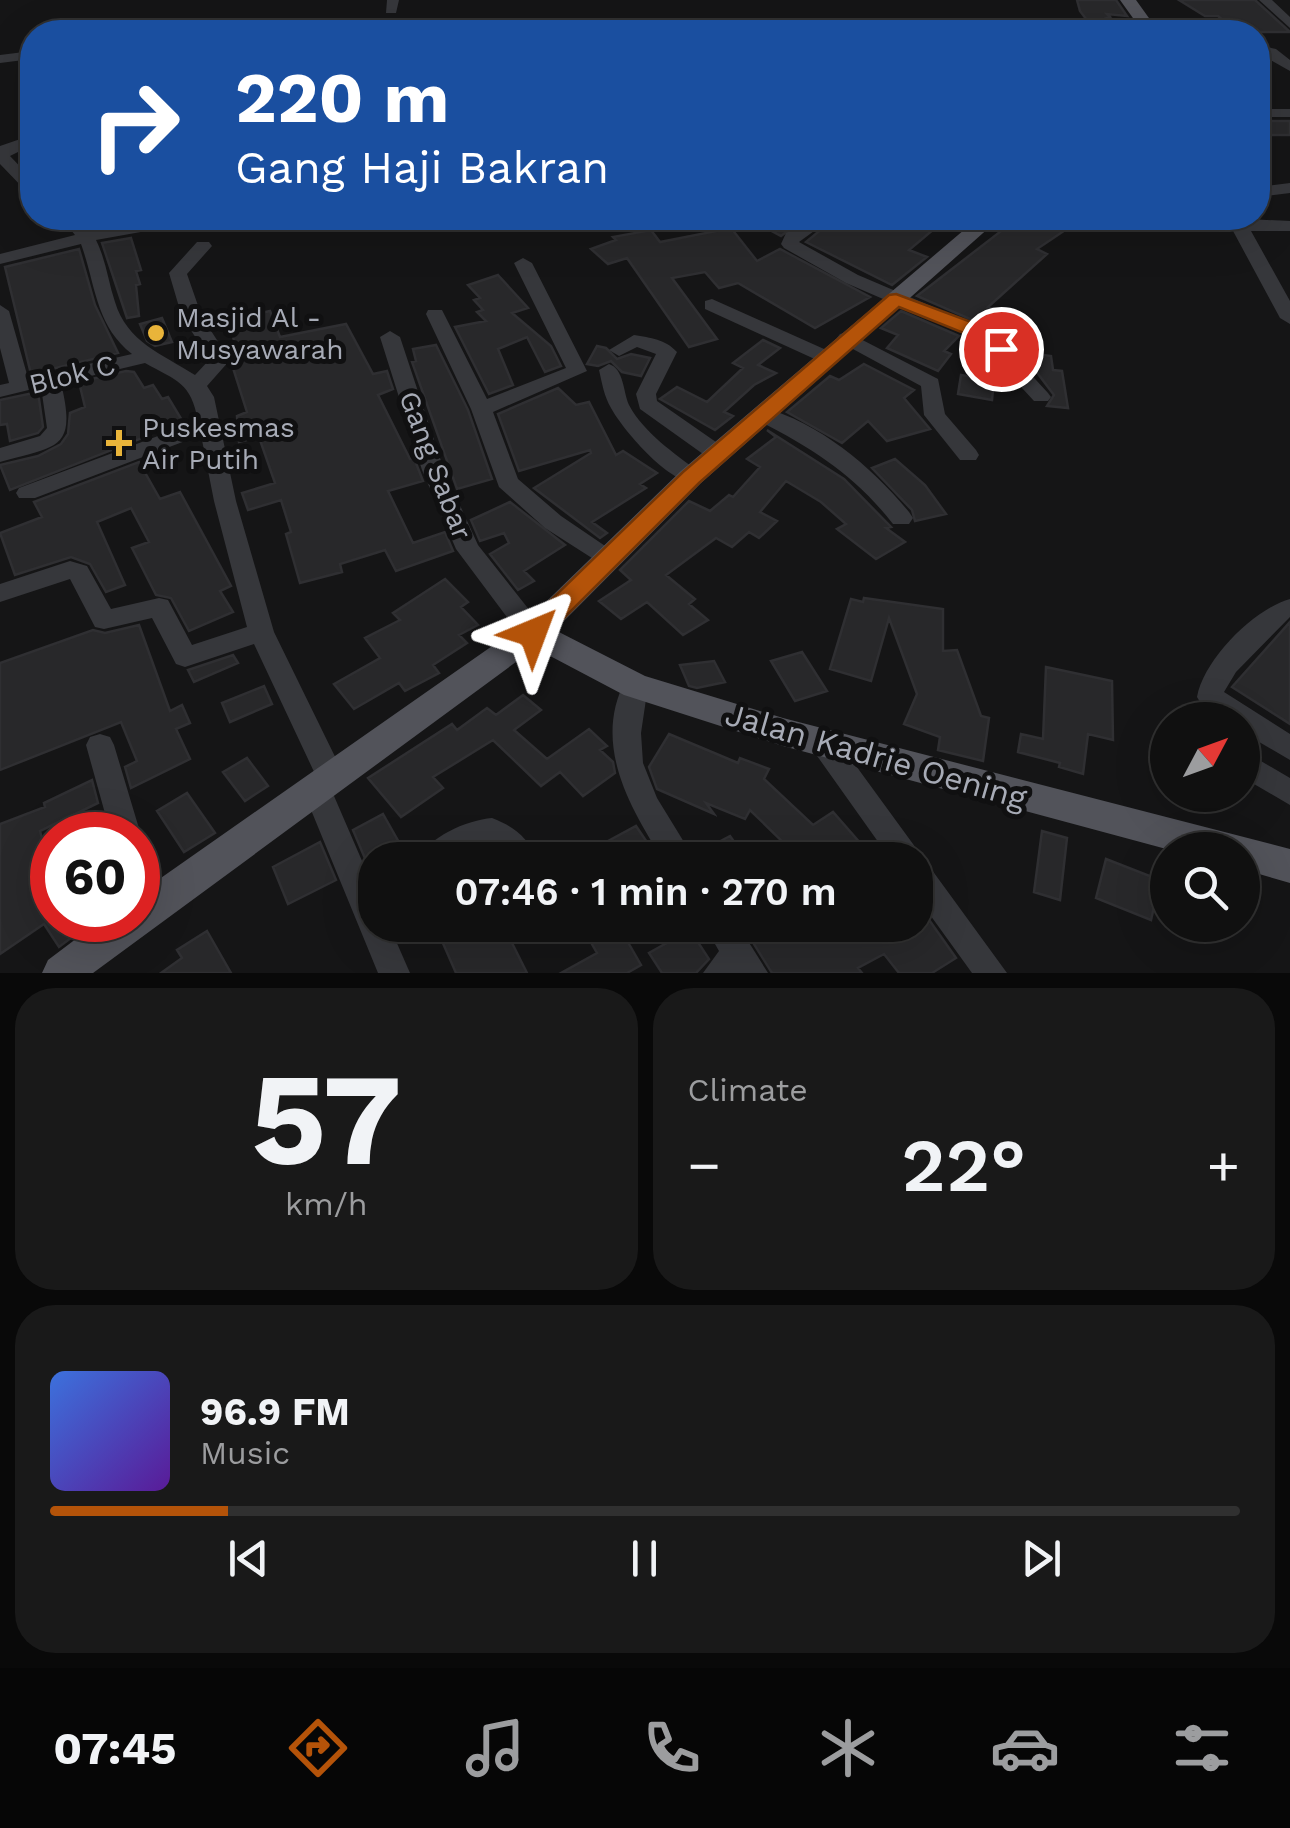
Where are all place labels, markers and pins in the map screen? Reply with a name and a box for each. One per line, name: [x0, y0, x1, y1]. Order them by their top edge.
place label: Masjid Al - Musyawarah: [176, 301, 344, 366]
pin: [959, 307, 1044, 392]
marker: Masjid Al - Musyawarah: [145, 322, 167, 344]
place label: Puskesmas Air Putih: [142, 411, 295, 476]
marker: Puskesmas Air Putih: [106, 430, 132, 456]

